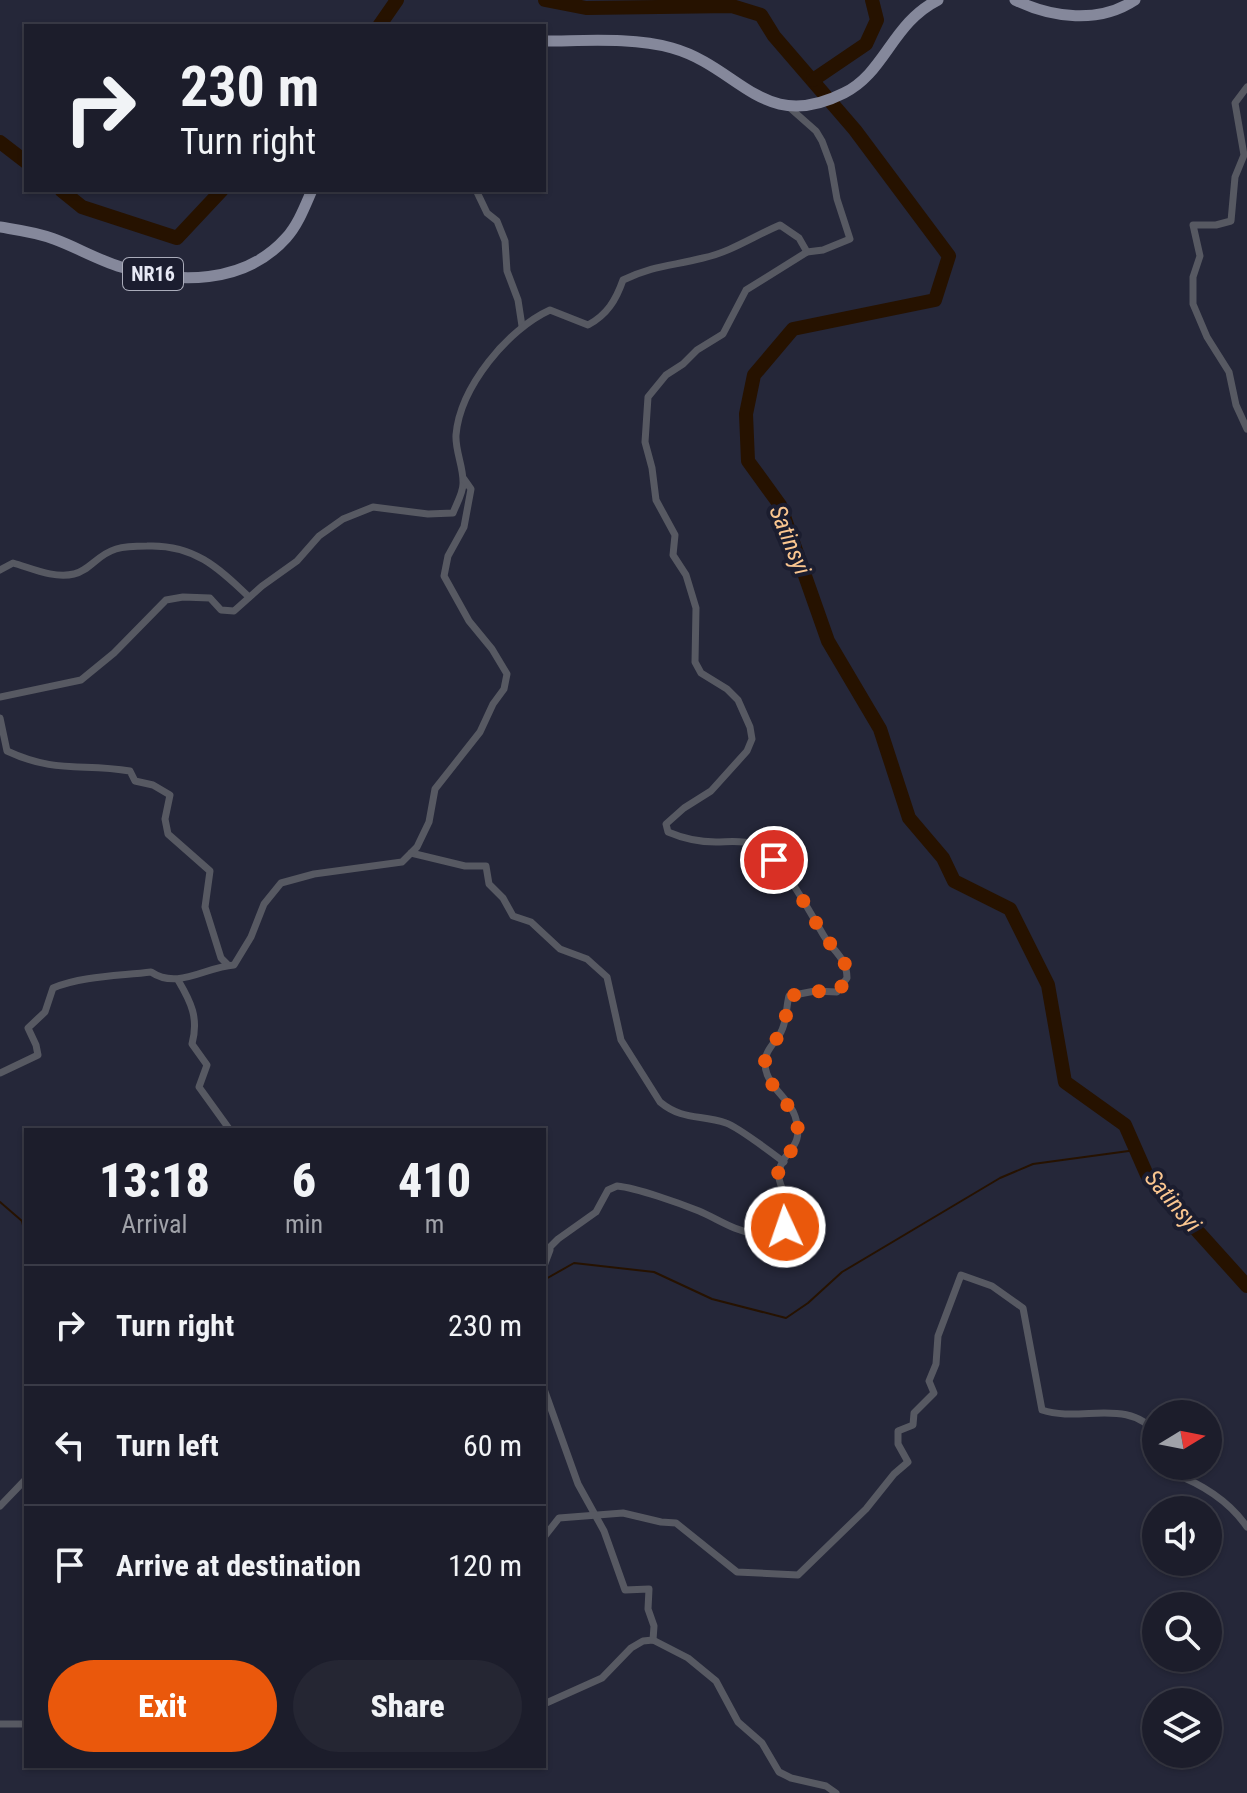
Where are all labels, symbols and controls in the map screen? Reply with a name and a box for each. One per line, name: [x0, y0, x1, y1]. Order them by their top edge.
text: 230 m: [180, 54, 319, 120]
icon: right: [48, 56, 152, 160]
text: Turn right: [180, 121, 316, 163]
road number: NR16: [123, 258, 183, 290]
water label: Satinsyi: [763, 501, 817, 579]
pin: [740, 826, 808, 894]
icon: arrive: [752, 838, 796, 882]
text: 13:18: [99, 1152, 210, 1209]
text: 6: [292, 1152, 316, 1209]
text: 410: [398, 1152, 471, 1209]
water label: Satinsyi: [1139, 1164, 1207, 1238]
position arrow: [743, 1185, 827, 1269]
text: Arrival: [121, 1209, 188, 1239]
text: min: [285, 1209, 323, 1239]
text: m: [425, 1209, 444, 1239]
icon: right: [48, 1303, 92, 1347]
text: Turn right: [116, 1308, 234, 1343]
text: 230 m: [448, 1308, 522, 1343]
north arrow: [1142, 1400, 1222, 1480]
map controls: [1142, 1400, 1222, 1768]
icon: left: [48, 1423, 92, 1467]
text: Turn left: [116, 1428, 219, 1463]
text: 60 m: [463, 1428, 522, 1463]
button: sound: [1142, 1496, 1222, 1576]
icon: arrive: [48, 1543, 92, 1587]
text: Arrive at destination: [116, 1548, 361, 1583]
text: 120 m: [448, 1548, 522, 1583]
button: search: [1142, 1592, 1222, 1672]
button: Exit: [48, 1660, 277, 1752]
button: Share: [293, 1660, 522, 1752]
button: layers: [1142, 1688, 1222, 1768]

